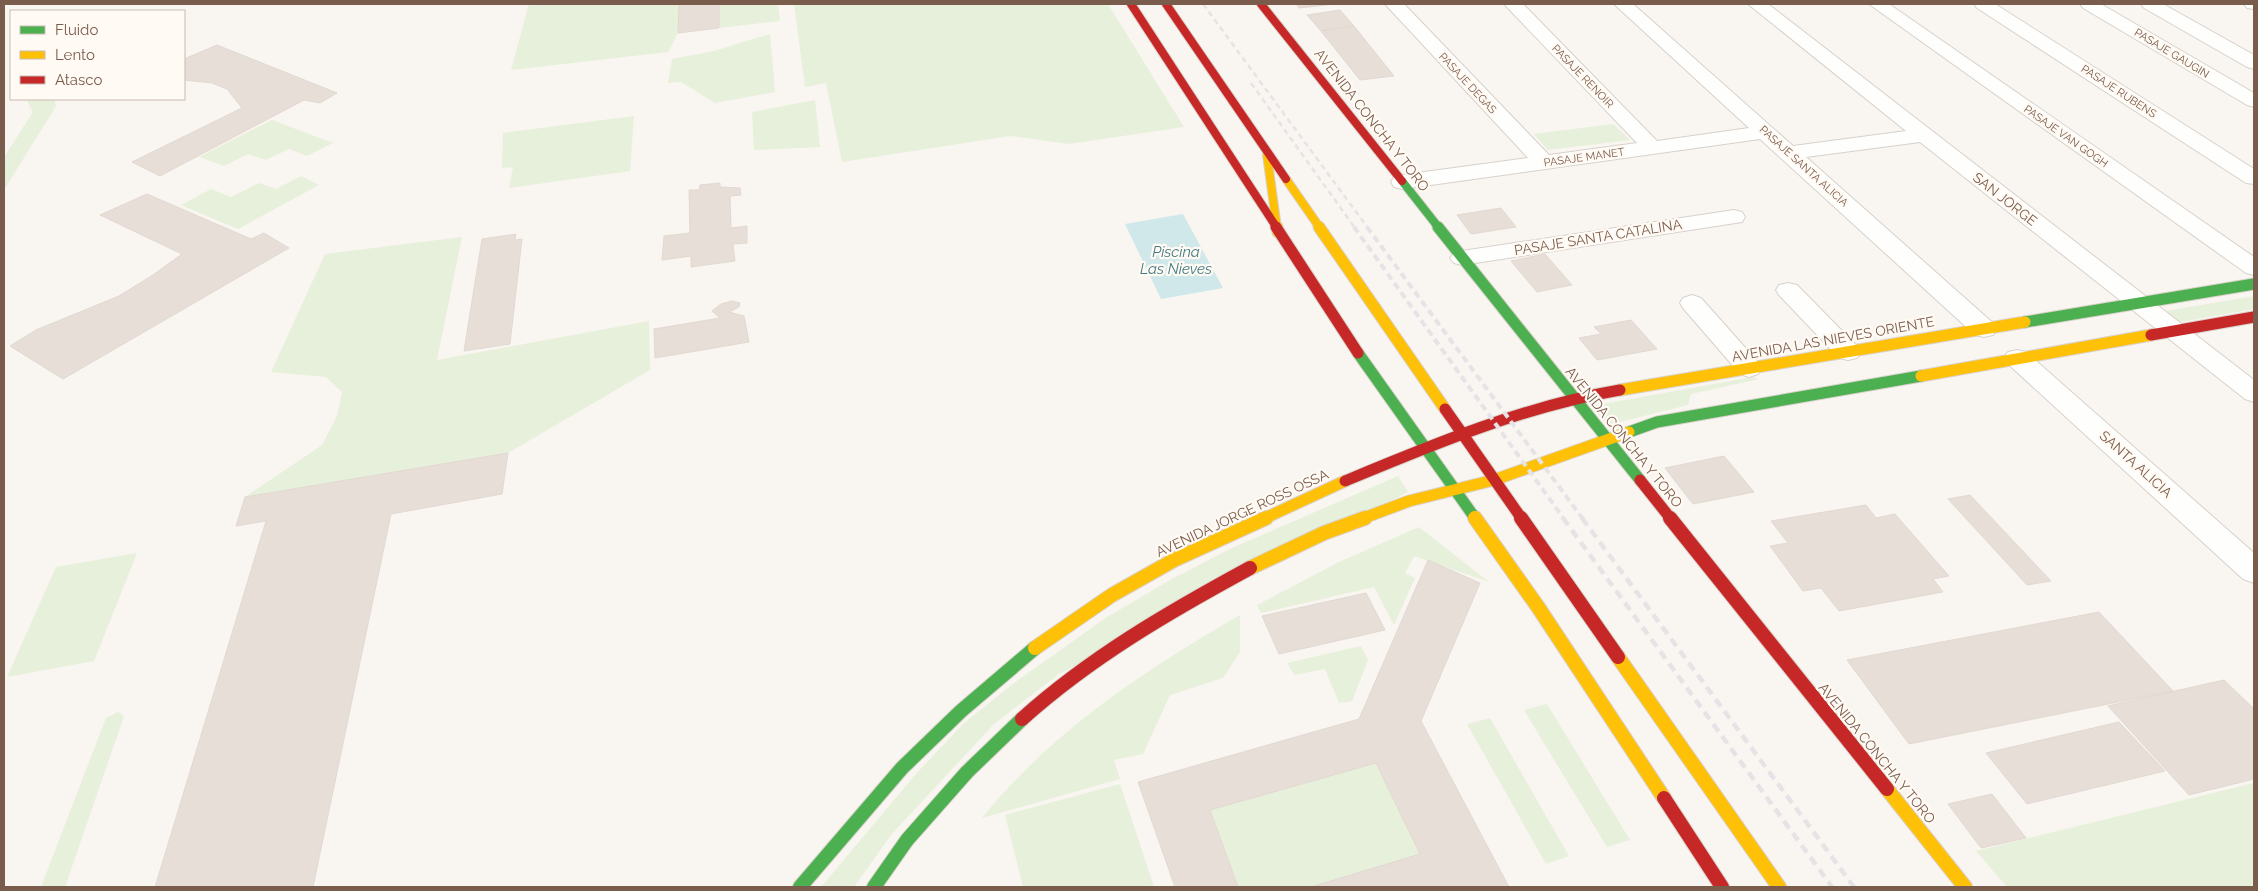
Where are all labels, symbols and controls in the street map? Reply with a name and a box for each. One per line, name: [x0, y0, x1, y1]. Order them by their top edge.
legend: [10, 10, 185, 100]
text: Fluido: [55, 21, 98, 39]
street label: PASAJE GAUGIN: [2132, 26, 2211, 81]
street label: PASAJE RENOIR: [1549, 42, 1616, 111]
text: Lento: [55, 46, 95, 64]
street label: AVENIDA CONCHA Y TORO: [1311, 46, 1433, 194]
street label: PASAJE DEGAS: [1436, 50, 1499, 117]
street label: PASAJE RUBENS: [2079, 62, 2159, 121]
text: Atasco: [55, 71, 102, 89]
street label: PASAJE VAN GOGH: [2021, 102, 2110, 170]
street label: PASAJE SANTA ALICIA: [1757, 123, 1851, 210]
street label: PASAJE MANET: [1543, 145, 1626, 170]
street label: SAN JORGE: [1970, 169, 2040, 229]
street label: PASAJE SANTA CATALINA: [1513, 216, 1684, 258]
water label: Piscina Las Nieves: [1140, 243, 1212, 278]
street label: AVENIDA LAS NIEVES ORIENTE: [1731, 313, 1935, 365]
street label: AVENIDA CONCHA Y TORO: [1562, 363, 1686, 511]
street label: SANTA ALICIA: [2096, 427, 2176, 501]
street label: AVENIDA JORGE ROSS OSSA: [1153, 466, 1331, 560]
street label: AVENIDA CONCHA Y TORO: [1815, 679, 1939, 827]

